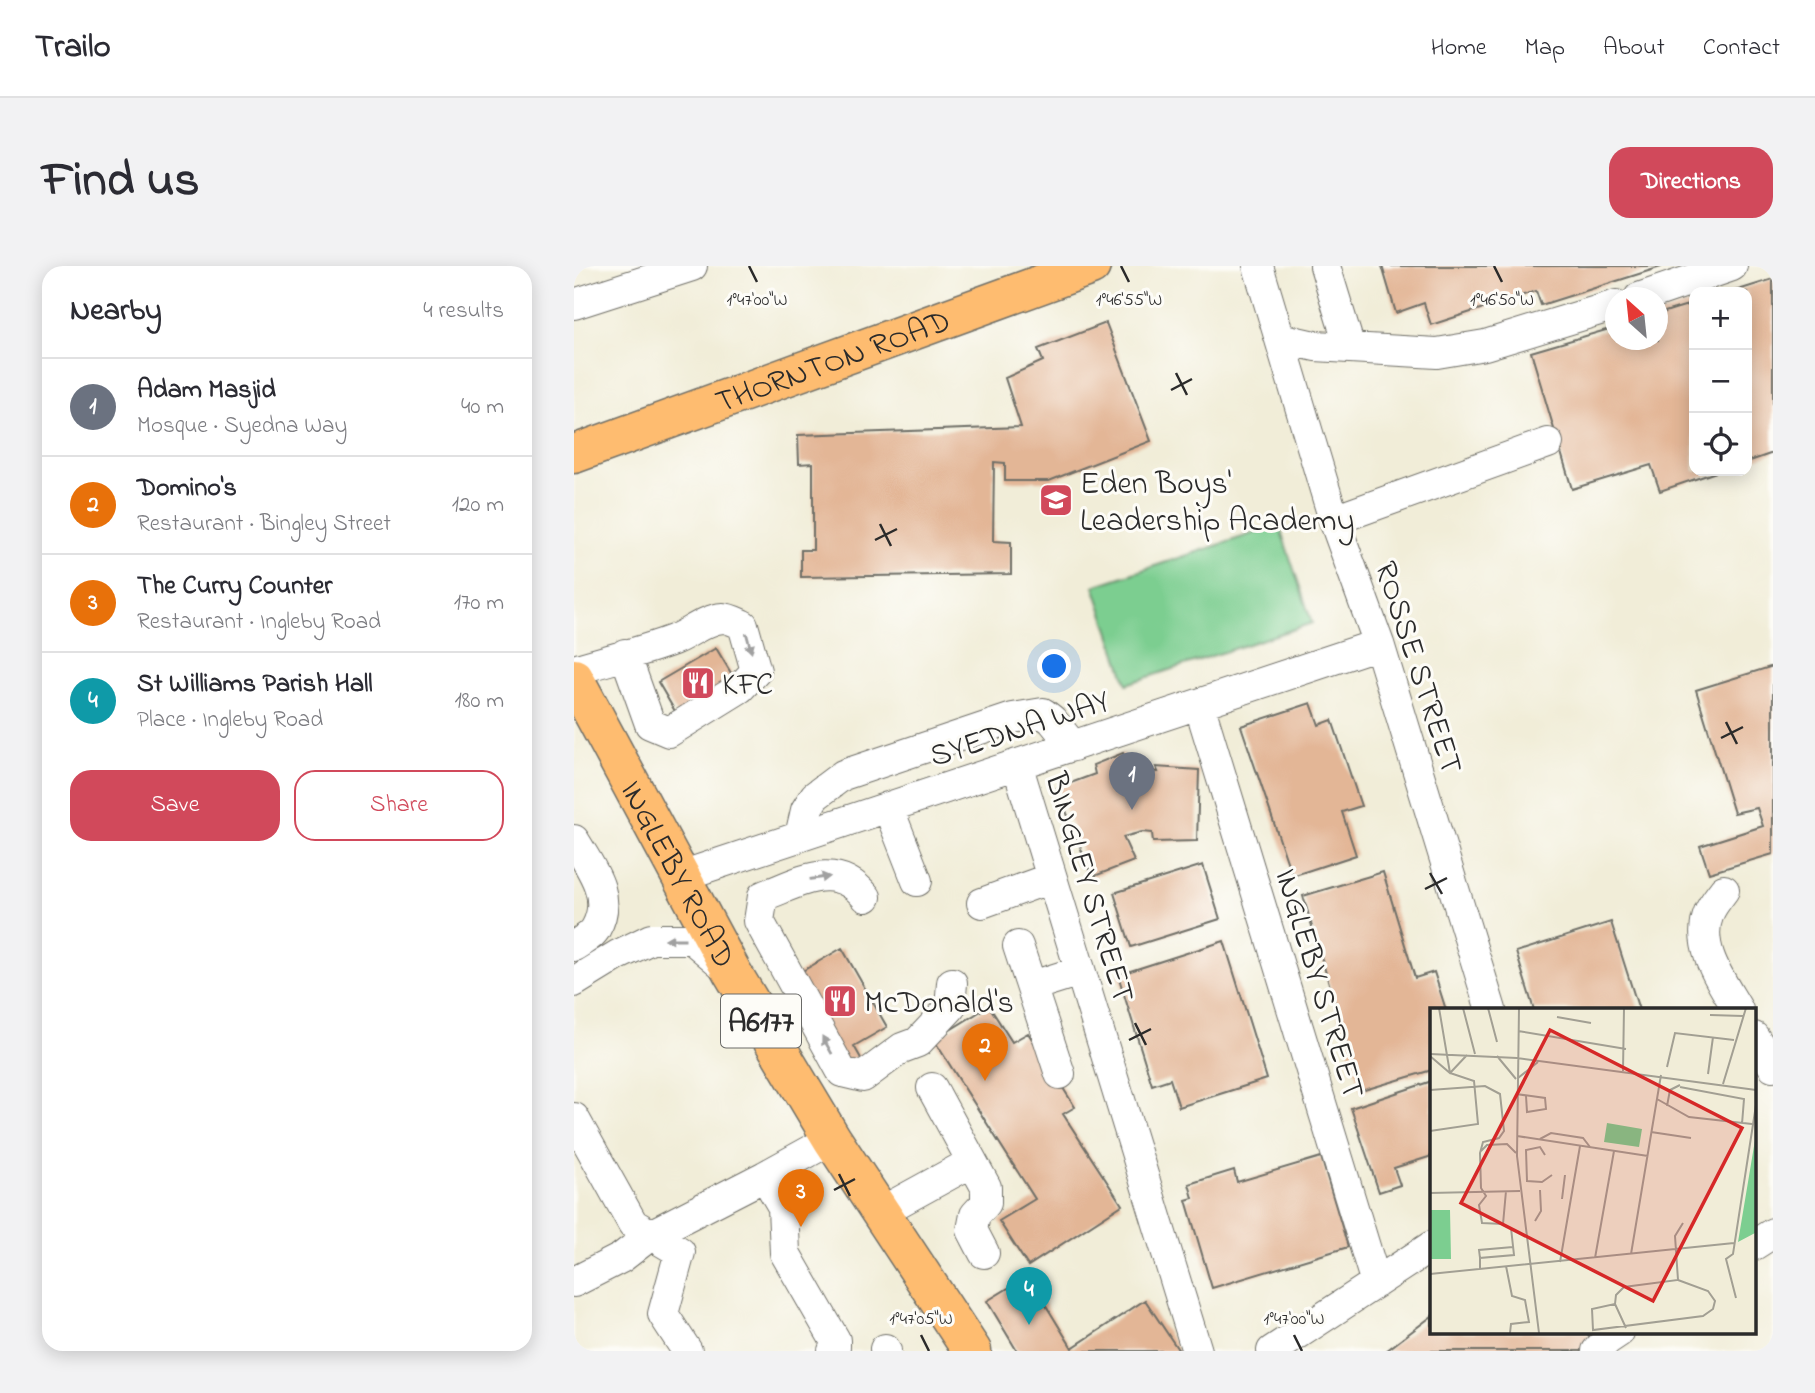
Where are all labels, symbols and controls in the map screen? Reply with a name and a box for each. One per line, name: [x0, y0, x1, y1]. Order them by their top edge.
text: Trailo: [35, 24, 111, 72]
text: Home: [1431, 31, 1487, 66]
text: Map: [1525, 31, 1565, 66]
text: About: [1603, 31, 1665, 66]
text: Contact: [1703, 31, 1780, 66]
text: Find us: [42, 146, 199, 218]
button: Directions: [1609, 147, 1773, 218]
north arrow: [1605, 287, 1668, 350]
map controls: [1689, 287, 1752, 476]
button: +: [1689, 287, 1752, 350]
text: 1°47'00"W: [727, 288, 788, 314]
text: 1°46'55"W: [1096, 288, 1162, 314]
text: 1°46'50"W: [1470, 288, 1534, 314]
text: Nearby: [70, 290, 162, 334]
text: 4 results: [423, 295, 504, 328]
street label: THORNTON ROAD: [710, 299, 958, 428]
button: −: [1689, 350, 1752, 413]
text: Adam Masjid: [137, 372, 276, 410]
text: 1: [89, 391, 97, 424]
text: 40 m: [461, 391, 504, 424]
text: Mosque · Syedna Way: [137, 410, 347, 443]
button: locate: [1689, 413, 1752, 476]
place label: Eden Boys' Leadership Academy: [1080, 462, 1355, 546]
text: Domino's: [137, 470, 237, 508]
school or university icon: Eden Boys' Leadership Academy: [1037, 481, 1075, 519]
text: 2: [87, 489, 99, 522]
text: 120 m: [452, 489, 504, 522]
text: Restaurant · Bingley Street: [137, 508, 391, 541]
street label: ROSSE STREET: [1360, 556, 1473, 781]
text: The Curry Counter: [137, 568, 332, 606]
text: 3: [88, 587, 98, 620]
text: 170 m: [454, 587, 504, 620]
text: Restaurant · Ingleby Road: [137, 606, 381, 639]
one-way arrow: [744, 633, 754, 654]
your location: [1037, 649, 1071, 683]
place label: KFC: [722, 663, 773, 710]
restaurant icon: KFC: [679, 664, 717, 702]
text: St Williams Parish Hall: [137, 666, 373, 704]
street label: SYEDNA WAY: [924, 679, 1116, 782]
text: 4: [88, 685, 98, 718]
text: 180 m: [455, 685, 504, 718]
text: Place · Ingleby Road: [137, 704, 323, 737]
pin: 1: [1109, 752, 1155, 810]
street label: BINGLEY STREET: [1030, 766, 1145, 1009]
button: Save: [70, 770, 280, 841]
button: Share: [294, 770, 504, 841]
street label: INGLEBY ROAD: [606, 773, 746, 978]
street label: INGLEBY STREET: [1260, 863, 1375, 1105]
one-way arrow: [809, 872, 831, 883]
one-way arrow: [664, 933, 686, 945]
place label: McDonald's: [864, 981, 1014, 1028]
restaurant icon: McDonald's: [821, 982, 859, 1020]
road number: A6177: [721, 994, 801, 1048]
inset map: [1430, 1008, 1756, 1334]
pin: 2: [962, 1023, 1008, 1081]
one-way arrow: [821, 1035, 833, 1054]
pin: 3: [778, 1169, 824, 1227]
pin: 4: [1006, 1267, 1052, 1325]
text: 1°47'05"W: [889, 1307, 953, 1333]
text: 1°47'00"W: [1264, 1307, 1325, 1333]

